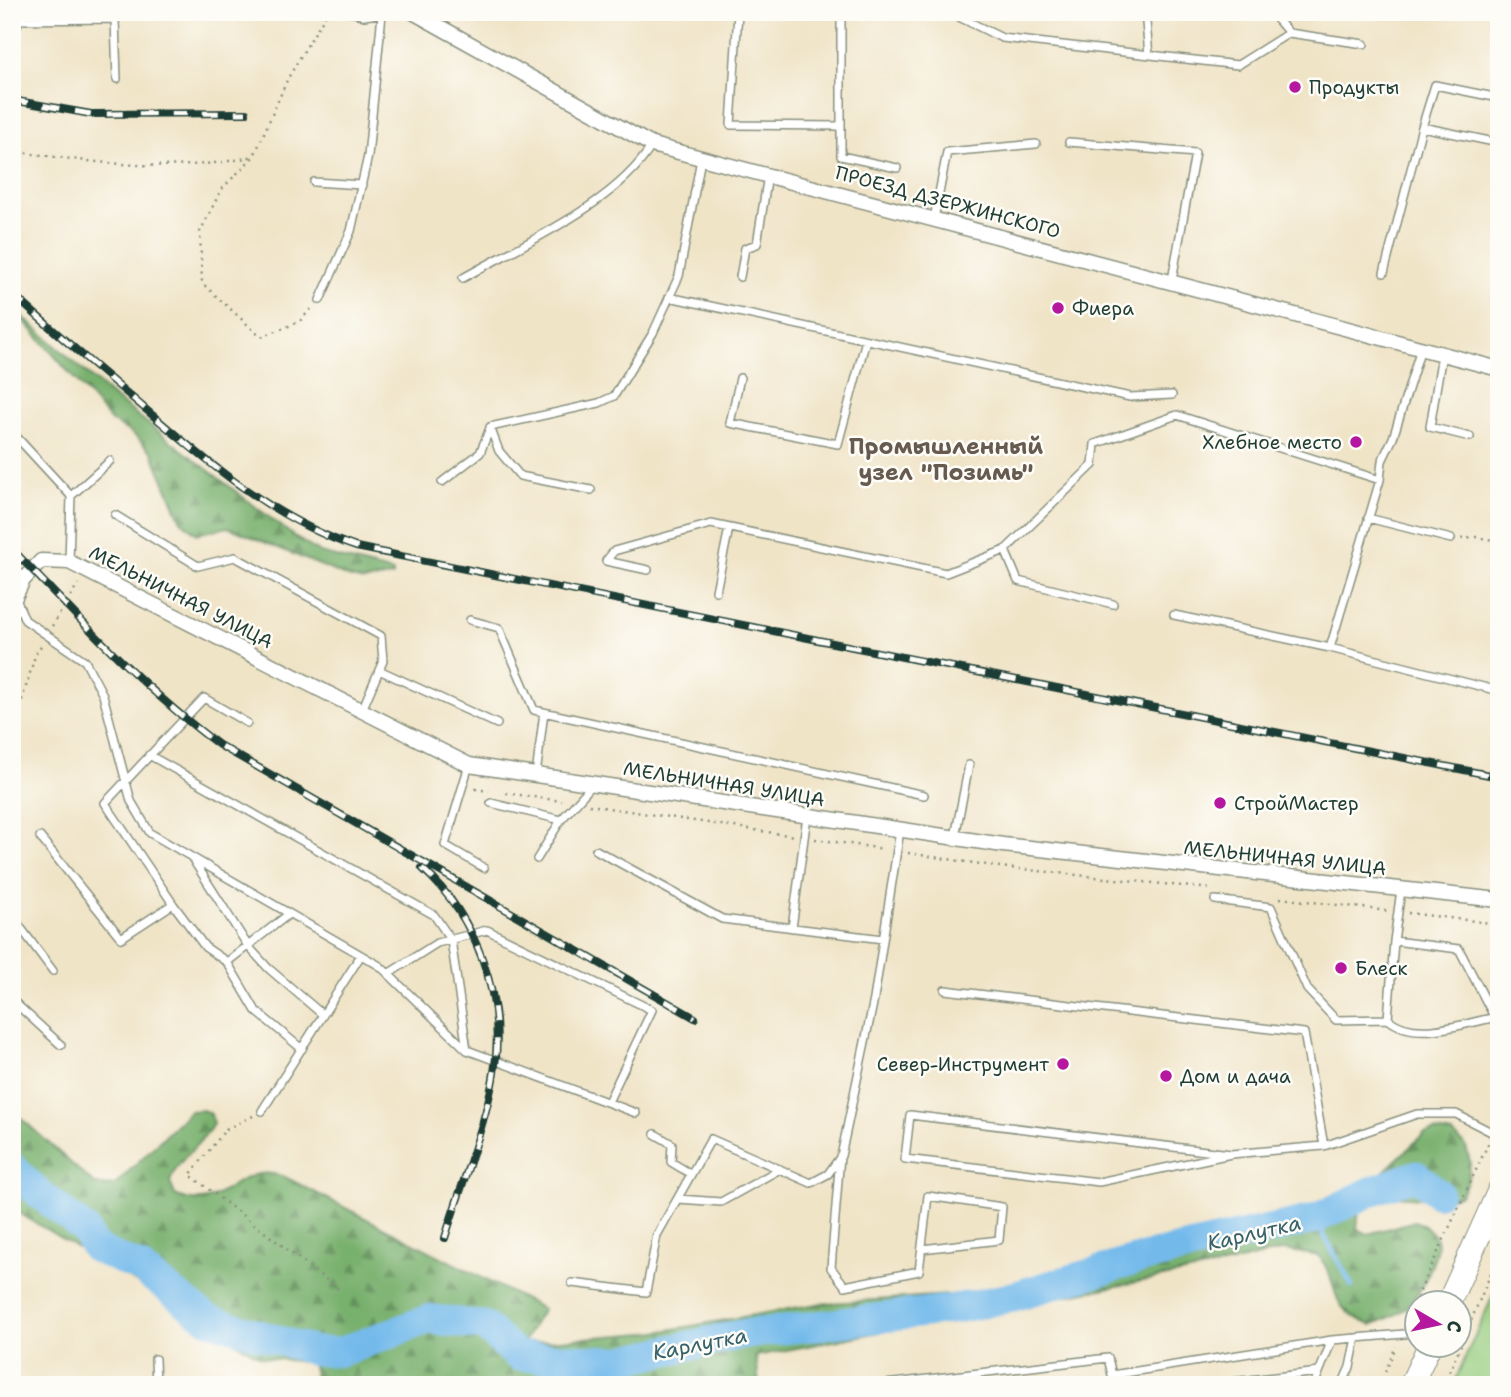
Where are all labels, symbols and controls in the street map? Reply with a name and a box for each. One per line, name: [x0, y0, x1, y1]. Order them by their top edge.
place label: Продукты: [1309, 75, 1399, 100]
marker: Продукты: [1287, 79, 1303, 95]
street label: ПРОЕЗД ДЗЕРЖИНСКОГО: [833, 160, 1063, 244]
place label: Фиера: [1072, 296, 1134, 321]
marker: Фиера: [1050, 300, 1066, 316]
place label: Хлебное место: [1202, 430, 1342, 455]
district label: Промышленный узел "Позимь": [849, 431, 1043, 487]
marker: Хлебное место: [1348, 434, 1364, 450]
street label: МЕЛЬНИЧНАЯ УЛИЦА: [85, 540, 277, 654]
street label: МЕЛЬНИЧНАЯ УЛИЦА: [622, 756, 827, 812]
place label: СтройМастер: [1234, 791, 1359, 816]
marker: СтройМастер: [1212, 795, 1228, 811]
street label: МЕЛЬНИЧНАЯ УЛИЦА: [1183, 835, 1388, 881]
place label: Блеск: [1355, 956, 1408, 981]
marker: Блеск: [1333, 960, 1349, 976]
place label: Север-Инструмент: [877, 1052, 1049, 1077]
marker: Север-Инструмент: [1055, 1056, 1071, 1072]
place label: Дом и дача: [1180, 1064, 1291, 1089]
marker: Дом и дача: [1158, 1068, 1174, 1084]
water label: Карлутка: [1204, 1209, 1304, 1257]
north arrow: [1402, 1288, 1472, 1358]
text: С: [1441, 1319, 1468, 1334]
water label: Карлутка: [650, 1321, 750, 1367]

